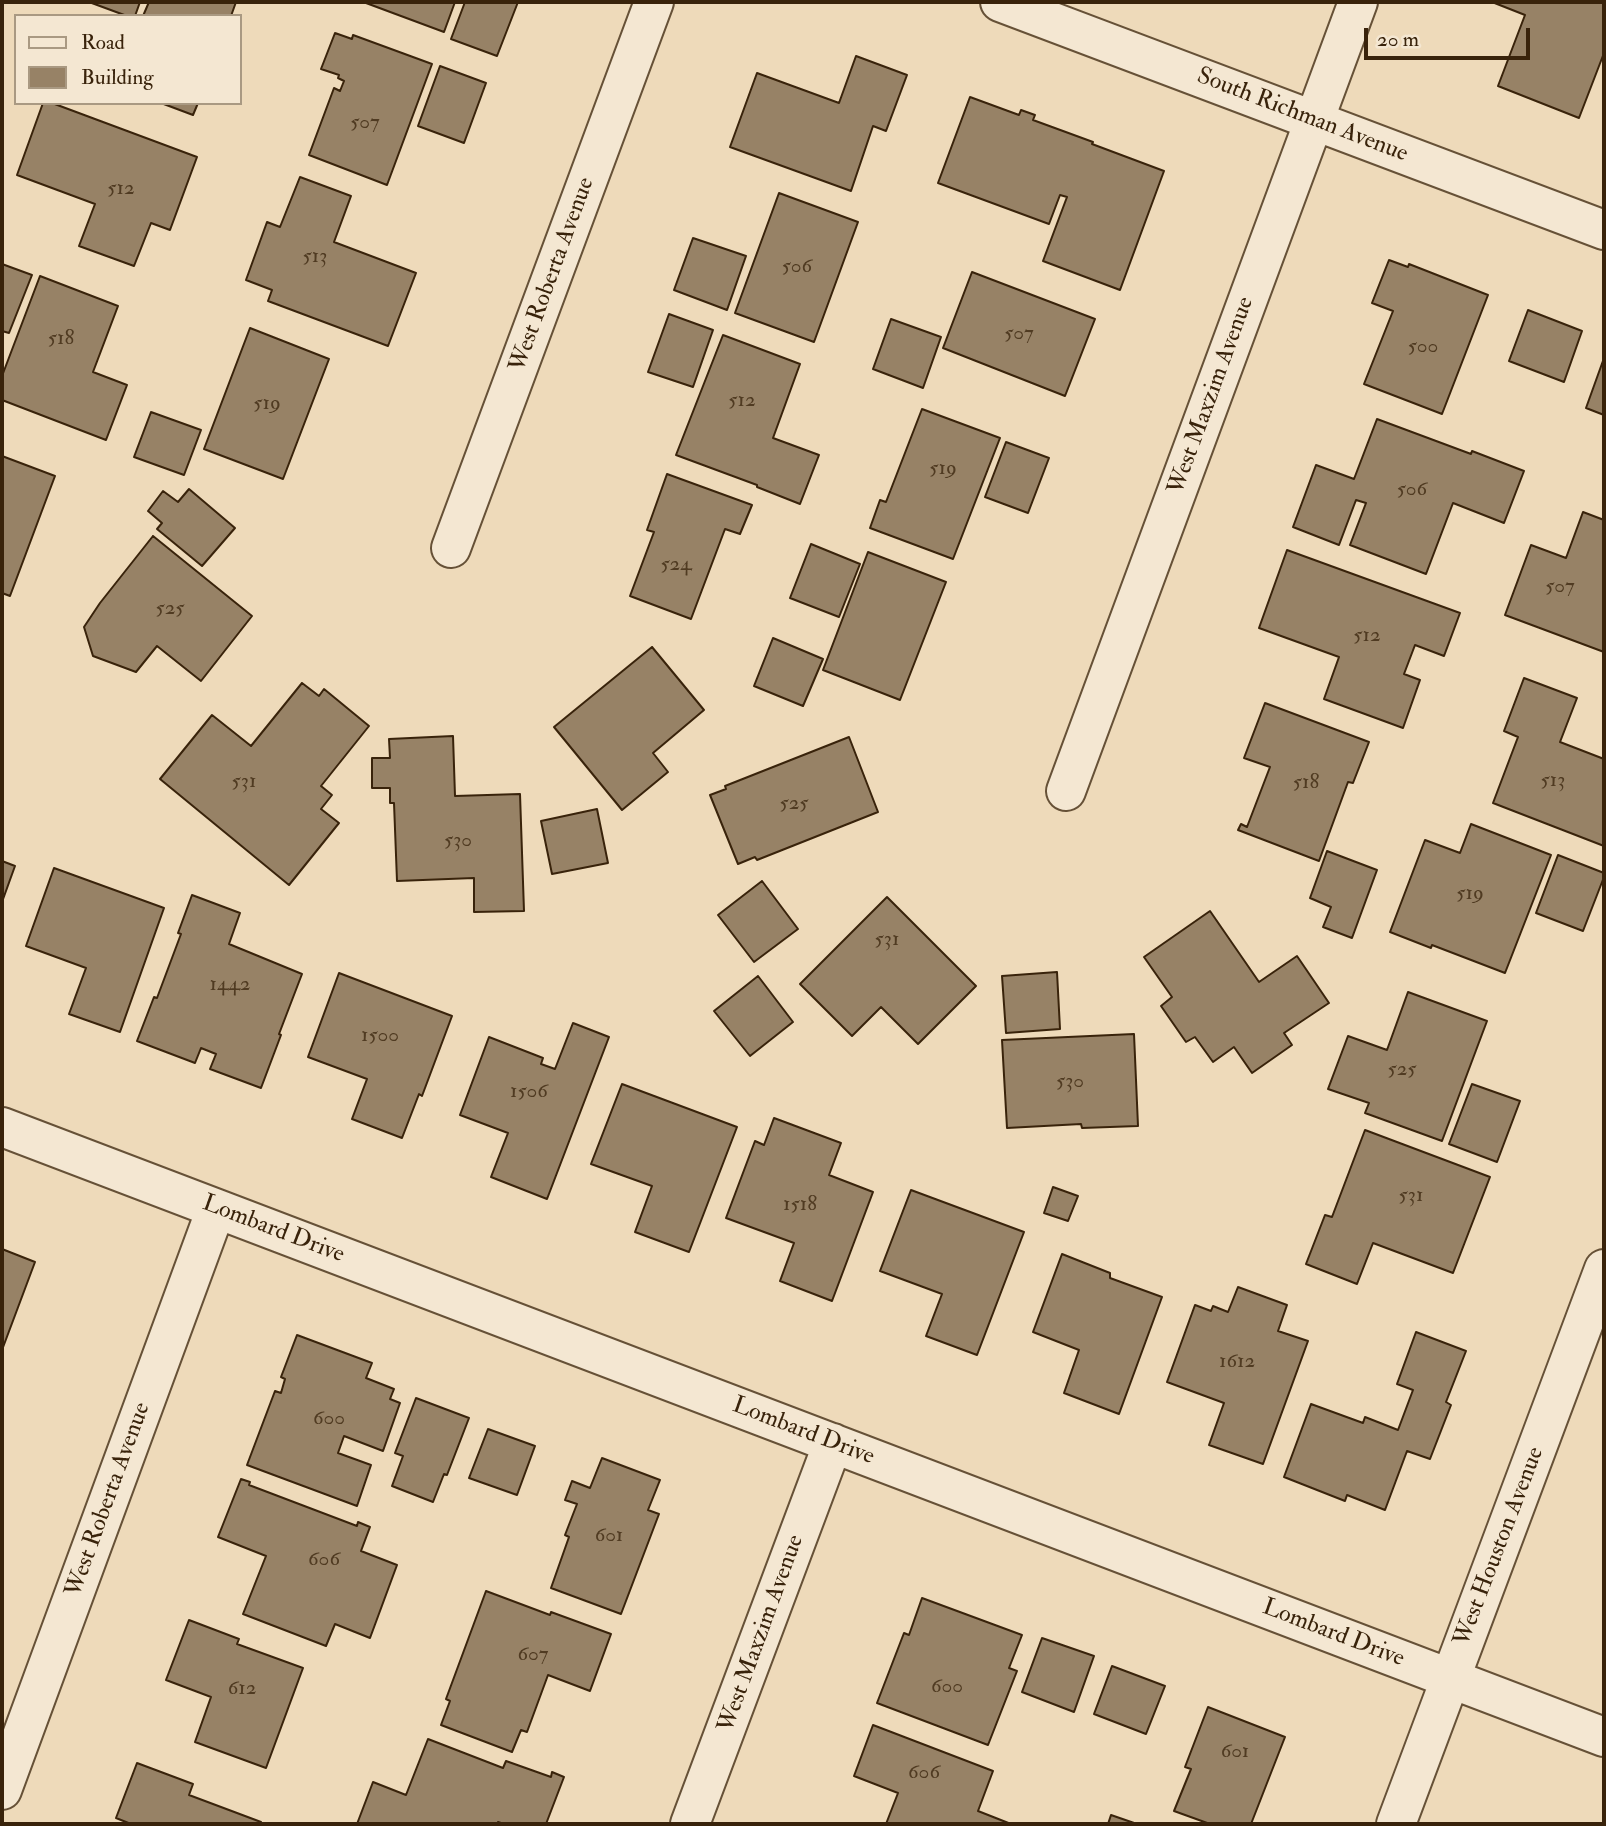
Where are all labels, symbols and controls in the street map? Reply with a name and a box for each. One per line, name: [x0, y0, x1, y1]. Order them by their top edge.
legend: [14, 14, 242, 105]
scale bar: [1368, 14, 1534, 58]
text: 20 m: [1377, 26, 1419, 53]
text: Road: [81, 29, 125, 56]
street label: South Richman Avenue: [1192, 62, 1412, 170]
text: Building: [81, 64, 154, 91]
house number: 507: [350, 110, 380, 136]
street label: West Roberta Avenue: [504, 174, 602, 376]
house number: 512: [107, 176, 135, 202]
house number: 513: [303, 244, 327, 270]
house number: 506: [782, 254, 812, 280]
street label: West Maxzim Avenue: [1163, 293, 1261, 499]
house number: 507: [1004, 321, 1034, 347]
house number: 518: [48, 326, 74, 352]
house number: 500: [1408, 334, 1438, 360]
house number: 512: [728, 388, 756, 414]
house number: 519: [253, 391, 281, 417]
house number: 519: [929, 456, 957, 482]
house number: 506: [1397, 477, 1427, 503]
house number: 524: [660, 552, 692, 578]
house number: 507: [1545, 574, 1575, 600]
house number: 525: [156, 596, 184, 622]
house number: 512: [1353, 623, 1381, 649]
house number: 513: [1541, 768, 1565, 794]
house number: 531: [232, 769, 256, 795]
house number: 518: [1293, 770, 1319, 796]
house number: 525: [780, 791, 808, 817]
house number: 530: [444, 828, 472, 854]
house number: 519: [1456, 881, 1484, 907]
house number: 531: [875, 927, 899, 953]
house number: 1442: [210, 972, 250, 998]
house number: 1500: [361, 1023, 399, 1049]
house number: 525: [1388, 1057, 1416, 1083]
house number: 530: [1056, 1069, 1084, 1095]
house number: 1506: [510, 1079, 548, 1105]
house number: 531: [1399, 1183, 1423, 1209]
street label: Lombard Drive: [198, 1190, 348, 1270]
house number: 1518: [783, 1192, 817, 1218]
house number: 1612: [1219, 1349, 1255, 1375]
street label: Lombard Drive: [728, 1392, 878, 1472]
street label: West Roberta Avenue: [60, 1399, 158, 1601]
house number: 600: [313, 1406, 345, 1432]
street label: West Houston Avenue: [1449, 1443, 1551, 1651]
house number: 601: [595, 1523, 623, 1549]
street label: West Maxzim Avenue: [713, 1531, 811, 1737]
house number: 606: [308, 1547, 340, 1573]
street label: Lombard Drive: [1258, 1594, 1408, 1674]
house number: 607: [518, 1642, 548, 1668]
house number: 600: [931, 1674, 963, 1700]
house number: 612: [228, 1676, 256, 1702]
house number: 601: [1221, 1739, 1249, 1765]
house number: 606: [908, 1760, 940, 1786]

